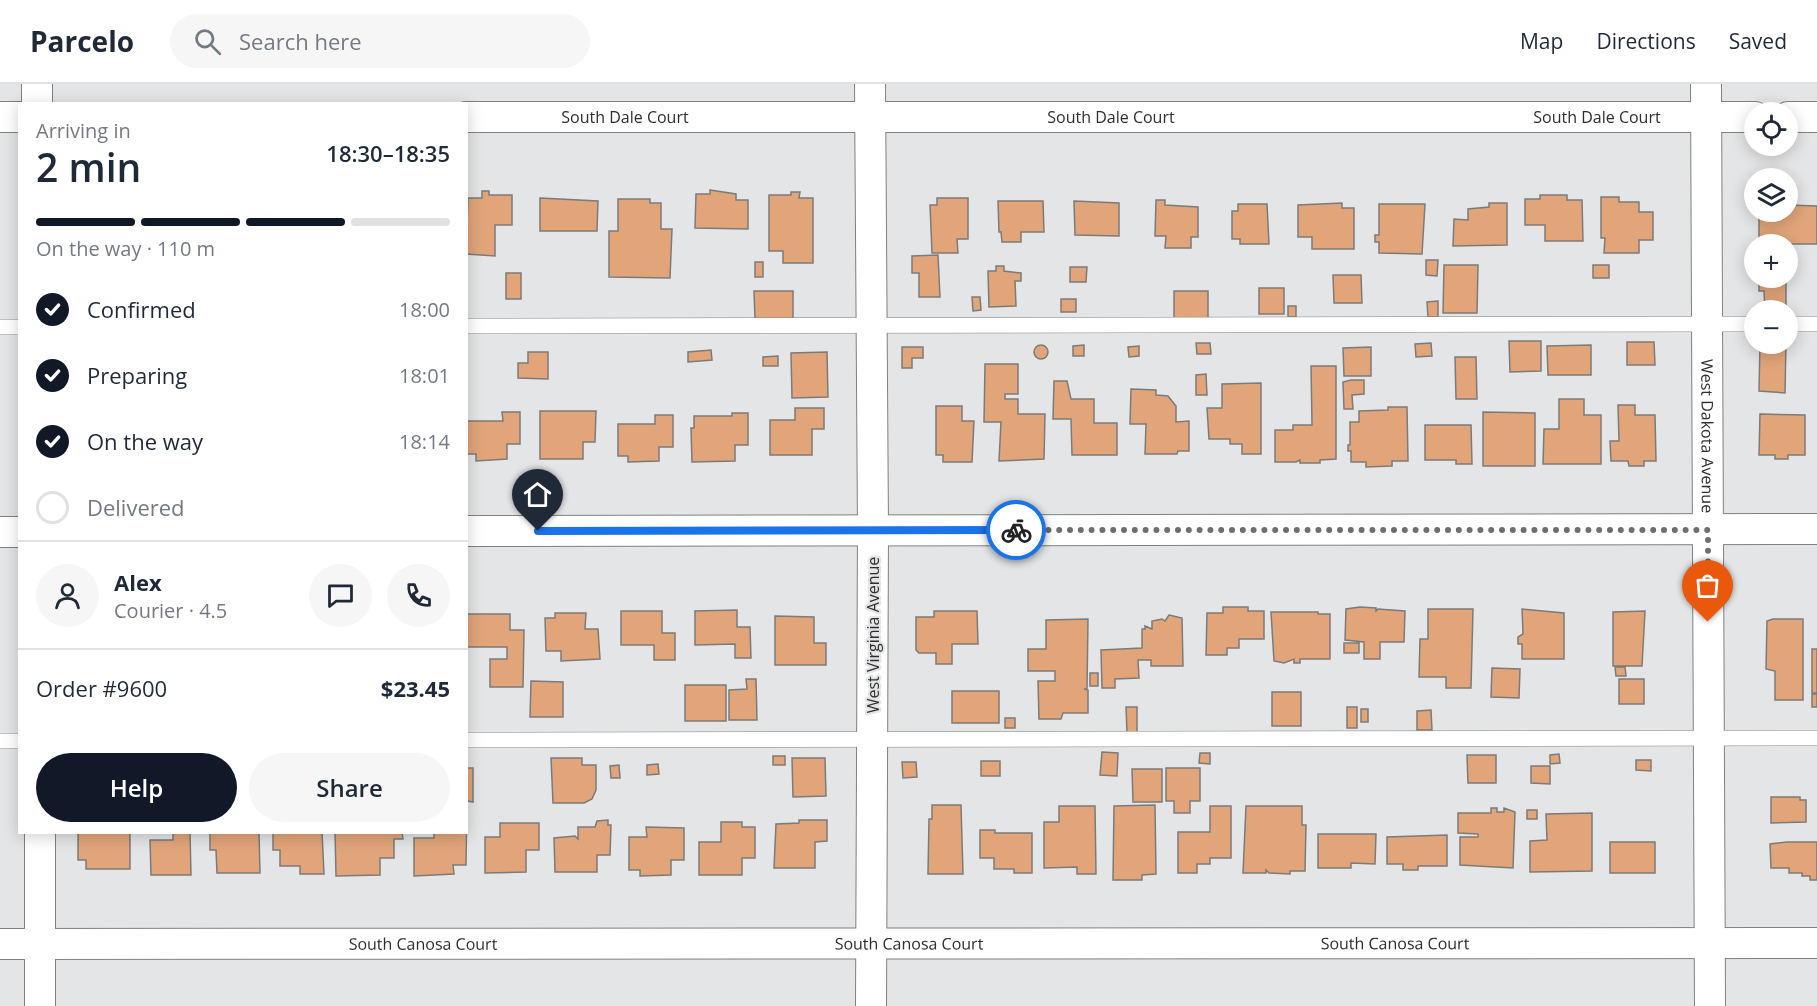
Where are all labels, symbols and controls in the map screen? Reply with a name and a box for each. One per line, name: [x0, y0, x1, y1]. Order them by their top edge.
search box: [170, 14, 590, 68]
text: Parcelo: [30, 22, 134, 60]
icon: search: [191, 25, 224, 58]
text: Search here: [239, 26, 362, 56]
text: Map: [1520, 27, 1563, 55]
text: Directions: [1596, 27, 1696, 55]
text: Saved: [1729, 27, 1787, 55]
map controls: [1744, 102, 1798, 354]
button: locate: [1744, 102, 1798, 156]
street label: South Dale Court: [561, 106, 689, 128]
street label: South Dale Court: [1047, 106, 1175, 128]
street label: South Dale Court: [1533, 106, 1661, 128]
text: Arriving in: [36, 117, 131, 144]
text: 18:30–18:35: [326, 138, 450, 168]
text: 2 min: [36, 140, 141, 193]
button: layers: [1744, 168, 1798, 222]
button: +: [1744, 234, 1798, 288]
text: On the way · 110 m: [36, 235, 215, 262]
icon: check: [36, 293, 69, 326]
text: Confirmed: [87, 294, 196, 324]
text: 18:00: [399, 296, 450, 323]
button: −: [1744, 300, 1798, 354]
icon: check: [36, 359, 69, 392]
street label: West Dakota Avenue: [1696, 359, 1719, 513]
text: Preparing: [87, 360, 187, 390]
text: 18:01: [399, 362, 450, 389]
icon: check: [36, 425, 69, 458]
text: On the way: [87, 426, 203, 456]
text: 18:14: [399, 428, 450, 455]
pin: [512, 469, 563, 531]
icon: home: [521, 478, 554, 511]
text: Delivered: [87, 492, 185, 522]
courier: [986, 500, 1046, 560]
icon: bike: [1000, 514, 1033, 547]
street label: West Virginia Avenue: [862, 557, 884, 713]
pin: [1682, 560, 1733, 622]
button: person: [36, 564, 99, 627]
button: chat: [309, 564, 372, 627]
button: phone: [387, 564, 450, 627]
text: Alex: [114, 567, 162, 597]
icon: bag: [1691, 569, 1724, 602]
text: Courier · 4.5: [114, 597, 227, 624]
text: Order #9600: [36, 673, 167, 703]
text: $23.45: [381, 673, 450, 703]
button: Help: [36, 753, 237, 822]
button: Share: [249, 753, 450, 822]
street label: South Canosa Court: [835, 932, 984, 955]
street label: South Canosa Court: [1321, 932, 1470, 954]
street label: South Canosa Court: [349, 933, 498, 955]

